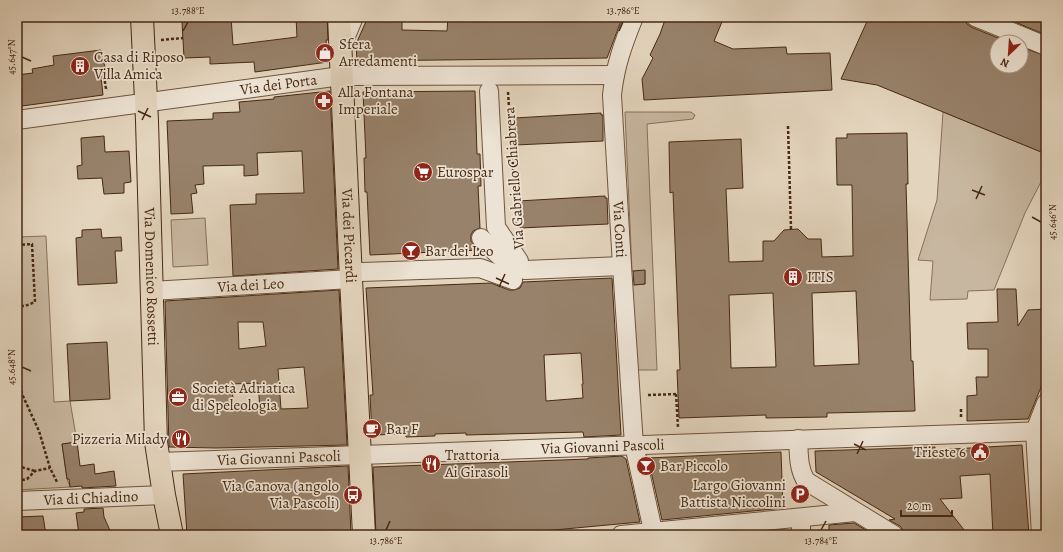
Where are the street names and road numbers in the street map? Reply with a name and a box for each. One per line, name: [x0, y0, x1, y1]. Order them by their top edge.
street label: Via dei Porta: [238, 69, 318, 100]
street label: Via Gabriello Chiabrera: [499, 106, 529, 251]
street label: Via dei Piccardi: [337, 187, 361, 283]
street label: Via Conti: [608, 200, 632, 258]
street label: Via Domenico Rossetti: [139, 206, 163, 346]
street label: Via dei Leo: [216, 273, 285, 297]
street label: Via Giovanni Pascoli: [540, 434, 665, 459]
street label: Via Giovanni Pascoli: [216, 446, 341, 470]
street label: Via di Chiadino: [42, 486, 139, 510]

